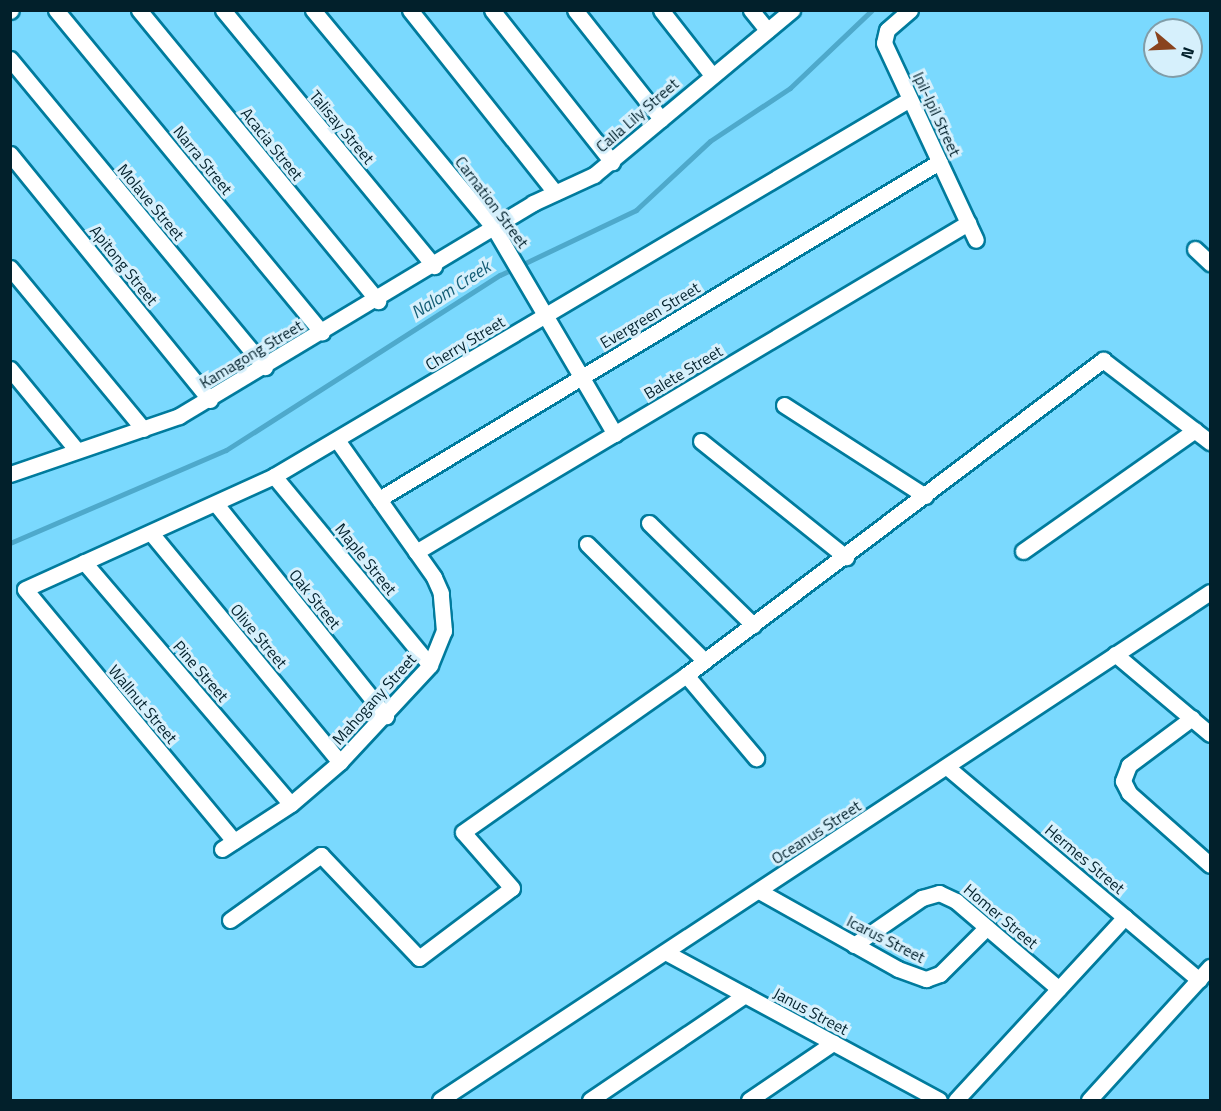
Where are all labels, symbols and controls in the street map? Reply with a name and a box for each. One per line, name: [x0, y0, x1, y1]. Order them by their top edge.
north arrow: [1143, 18, 1203, 78]
text: N: [1175, 44, 1201, 62]
street label: Ipil-Ipil Street: [909, 69, 965, 159]
street label: Calla Lily Street: [592, 74, 682, 156]
street label: Talisay Street: [306, 86, 378, 168]
street label: Acacia Street: [237, 104, 307, 184]
street label: Narra Street: [170, 122, 236, 198]
street label: Carnation Street: [451, 152, 533, 252]
street label: Molave Street: [113, 160, 189, 244]
street label: Apitong Street: [86, 221, 162, 309]
water label: Nalom Creek: [407, 256, 495, 324]
street label: Evergreen Street: [597, 278, 703, 352]
street label: Cherry Street: [422, 312, 508, 374]
street label: Kamagong Street: [196, 316, 306, 392]
street label: Balete Street: [640, 341, 726, 403]
street label: Maple Street: [331, 519, 401, 599]
street label: Oak Street: [285, 565, 345, 633]
street label: Olive Street: [227, 600, 291, 672]
street label: Pine Street: [169, 637, 233, 705]
street label: Mahogany Street: [328, 650, 420, 748]
street label: Wallnut Street: [105, 661, 181, 747]
street label: Oceanus Street: [768, 796, 864, 868]
street label: Hermes Street: [1041, 820, 1129, 898]
street label: Homer Street: [960, 879, 1042, 953]
street label: Icarus Street: [844, 911, 928, 967]
street label: Janus Street: [770, 983, 852, 1039]

